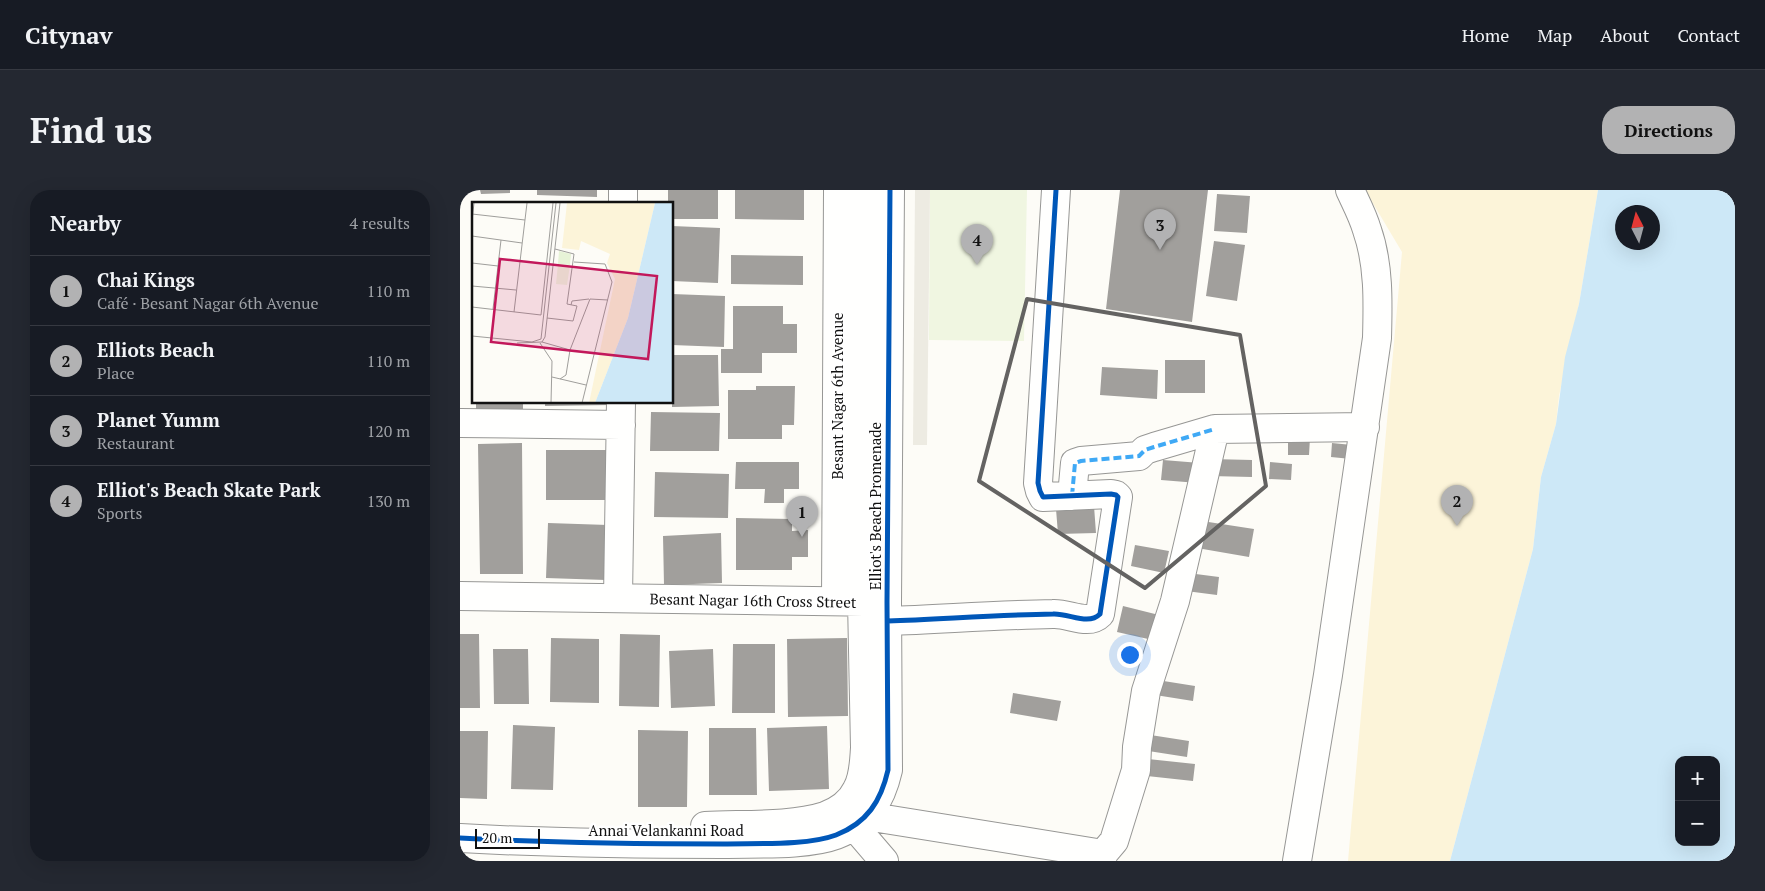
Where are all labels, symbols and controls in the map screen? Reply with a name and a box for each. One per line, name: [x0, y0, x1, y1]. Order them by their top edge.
text: Citynav: [25, 19, 112, 51]
text: Home: [1462, 23, 1509, 47]
text: Map: [1537, 23, 1572, 47]
text: About: [1600, 23, 1649, 47]
text: Contact: [1677, 23, 1740, 47]
button: Directions: [1602, 106, 1735, 154]
text: Find us: [30, 107, 152, 153]
inset map: [472, 202, 674, 404]
north arrow: [1615, 205, 1660, 250]
text: Nearby: [50, 209, 121, 237]
pin: 3: [1144, 209, 1176, 250]
text: 4 results: [350, 212, 410, 234]
pin: 4: [961, 224, 993, 265]
text: Chai Kings: [97, 267, 195, 292]
text: 1: [61, 280, 71, 302]
text: 110 m: [367, 280, 410, 302]
text: Café · Besant Nagar 6th Avenue: [97, 292, 319, 314]
street label: Besant Nagar 6th Avenue: [827, 312, 847, 480]
text: Elliots Beach: [97, 337, 214, 362]
text: 2: [61, 350, 71, 372]
text: 110 m: [367, 350, 410, 372]
text: Place: [97, 362, 135, 384]
text: Planet Yumm: [97, 407, 220, 432]
text: 3: [61, 420, 71, 442]
text: 120 m: [367, 420, 410, 442]
street label: Elliot's Beach Promenade: [865, 422, 885, 590]
text: Restaurant: [97, 432, 175, 454]
text: Elliot's Beach Skate Park: [97, 477, 321, 502]
pin: 2: [1441, 485, 1473, 526]
text: 4: [61, 490, 71, 512]
text: 130 m: [367, 490, 410, 512]
pin: 1: [786, 496, 818, 537]
text: Sports: [97, 502, 143, 524]
street label: Besant Nagar 16th Cross Street: [649, 588, 857, 612]
your location: [1117, 642, 1143, 668]
map controls: [1675, 756, 1720, 846]
button: +: [1675, 756, 1720, 801]
button: −: [1675, 801, 1720, 846]
street label: Annai Velankanni Road: [588, 820, 744, 840]
scale bar: [475, 826, 540, 849]
text: 20 m: [482, 828, 512, 847]

